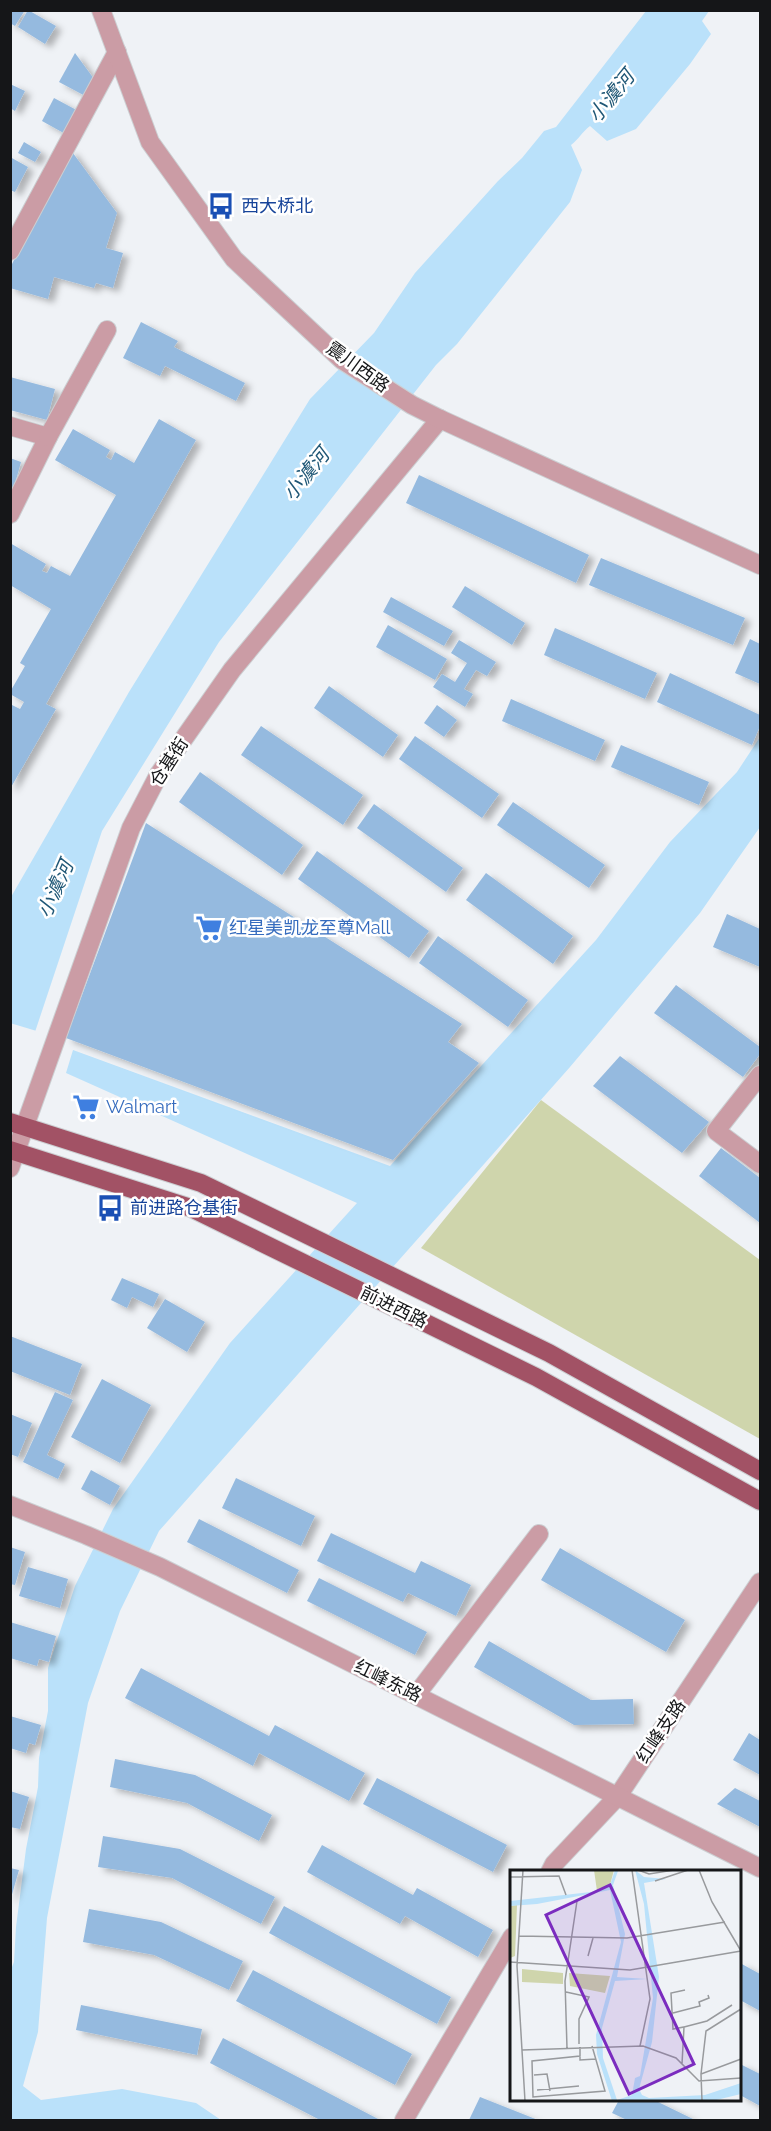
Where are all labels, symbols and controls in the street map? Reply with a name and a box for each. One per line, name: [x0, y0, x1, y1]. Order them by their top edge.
water label: 小澞河: [583, 62, 642, 127]
bus stop icon: 西大桥北: [206, 191, 236, 221]
place label: 西大桥北: [241, 195, 313, 216]
street label: 震川西路: [323, 337, 394, 396]
water label: 小澞河: [278, 440, 337, 505]
street label: 仓基街: [145, 733, 192, 790]
water label: 小澞河: [32, 853, 80, 921]
supermarket icon: 红星美凯龙至尊Mall: [194, 913, 224, 943]
place label: 红星美凯龙至尊Mall: [229, 917, 390, 938]
supermarket icon: Walmart: [71, 1092, 101, 1122]
place label: Walmart: [106, 1096, 177, 1117]
bus stop icon: 前进路仓基街: [95, 1193, 125, 1223]
place label: 前进路仓基街: [130, 1197, 238, 1218]
street label: 前进西路: [357, 1281, 431, 1332]
street label: 红峰东路: [351, 1655, 425, 1706]
street label: 红峰支路: [632, 1695, 689, 1766]
inset map: [510, 1870, 741, 2101]

